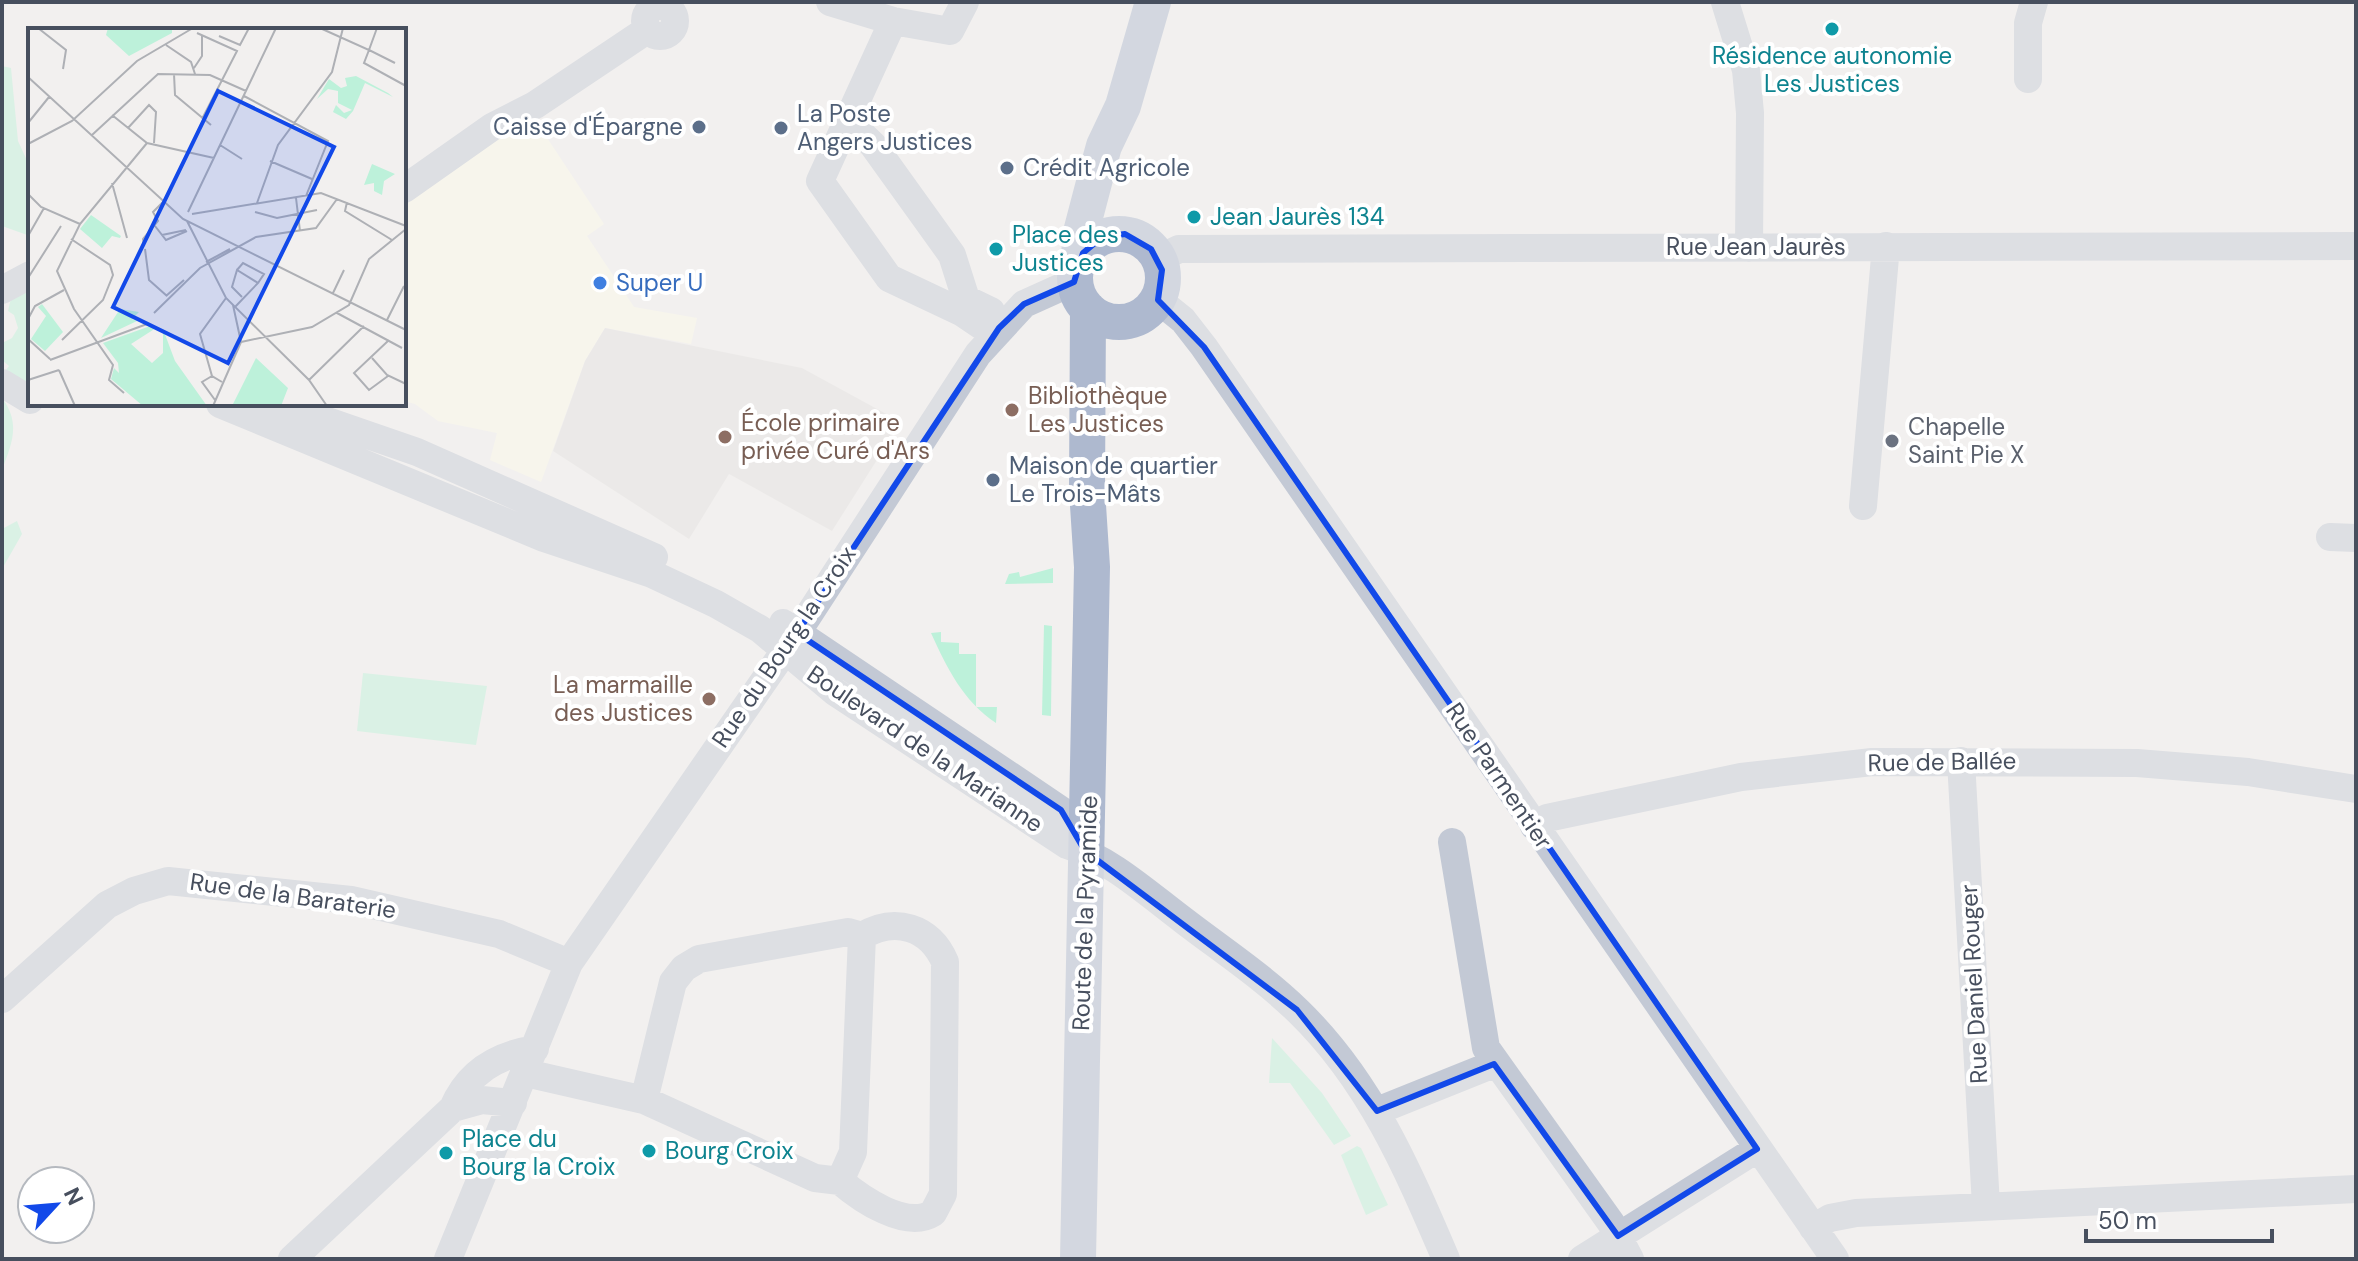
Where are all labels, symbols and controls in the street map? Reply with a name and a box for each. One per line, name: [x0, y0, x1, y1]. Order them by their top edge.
marker: Résidence autonomie Les Justices: [1823, 20, 1841, 38]
inset map: [28, 28, 406, 406]
place label: Résidence autonomie Les Justices: [1712, 40, 1952, 99]
place label: La Poste Angers Justices: [797, 98, 972, 157]
place label: Caisse d'Épargne: [493, 111, 683, 142]
marker: Caisse d'Épargne: [690, 118, 708, 136]
marker: La Poste Angers Justices: [772, 119, 790, 137]
place label: Crédit Agricole: [1023, 152, 1190, 183]
marker: Crédit Agricole: [998, 159, 1016, 177]
place label: Jean Jaurès 134: [1210, 201, 1384, 232]
marker: Jean Jaurès 134: [1185, 208, 1203, 226]
place label: Place des Justices: [1012, 219, 1119, 278]
street label: Rue Jean Jaurès: [1666, 231, 1846, 262]
marker: Place des Justices: [987, 240, 1005, 258]
place label: Super U: [616, 267, 703, 298]
marker: Super U: [591, 274, 609, 292]
place label: Bibliothèque Les Justices: [1028, 380, 1167, 439]
marker: Bibliothèque Les Justices: [1003, 401, 1021, 419]
place label: École primaire privée Curé d'Ars: [741, 407, 930, 466]
place label: Chapelle Saint Pie X: [1908, 411, 2024, 470]
marker: École primaire privée Curé d'Ars: [716, 428, 734, 446]
marker: Chapelle Saint Pie X: [1883, 432, 1901, 450]
place label: Maison de quartier Le Trois-Mâts: [1009, 450, 1218, 509]
marker: Maison de quartier Le Trois-Mâts: [984, 471, 1002, 489]
street label: Rue du Bourg la Croix: [705, 540, 863, 753]
street label: Boulevard de la Marianne: [801, 658, 1049, 839]
place label: La marmaille des Justices: [553, 669, 693, 728]
marker: La marmaille des Justices: [700, 690, 718, 708]
street label: Rue Parmentier: [1439, 697, 1560, 855]
street label: Rue de Ballée: [1867, 745, 2017, 778]
street label: Route de la Pyramide: [1065, 795, 1104, 1031]
street label: Rue de la Baraterie: [188, 866, 398, 925]
street label: Rue Daniel Rouger: [1953, 884, 1994, 1084]
place label: Place du Bourg la Croix: [462, 1123, 615, 1182]
place label: Bourg Croix: [665, 1135, 793, 1166]
marker: Bourg Croix: [640, 1142, 658, 1160]
marker: Place du Bourg la Croix: [437, 1144, 455, 1162]
north arrow: [16, 1165, 96, 1245]
text: N: [57, 1183, 90, 1210]
scale bar: [2086, 1193, 2272, 1243]
text: 50 m: [2098, 1205, 2157, 1236]

